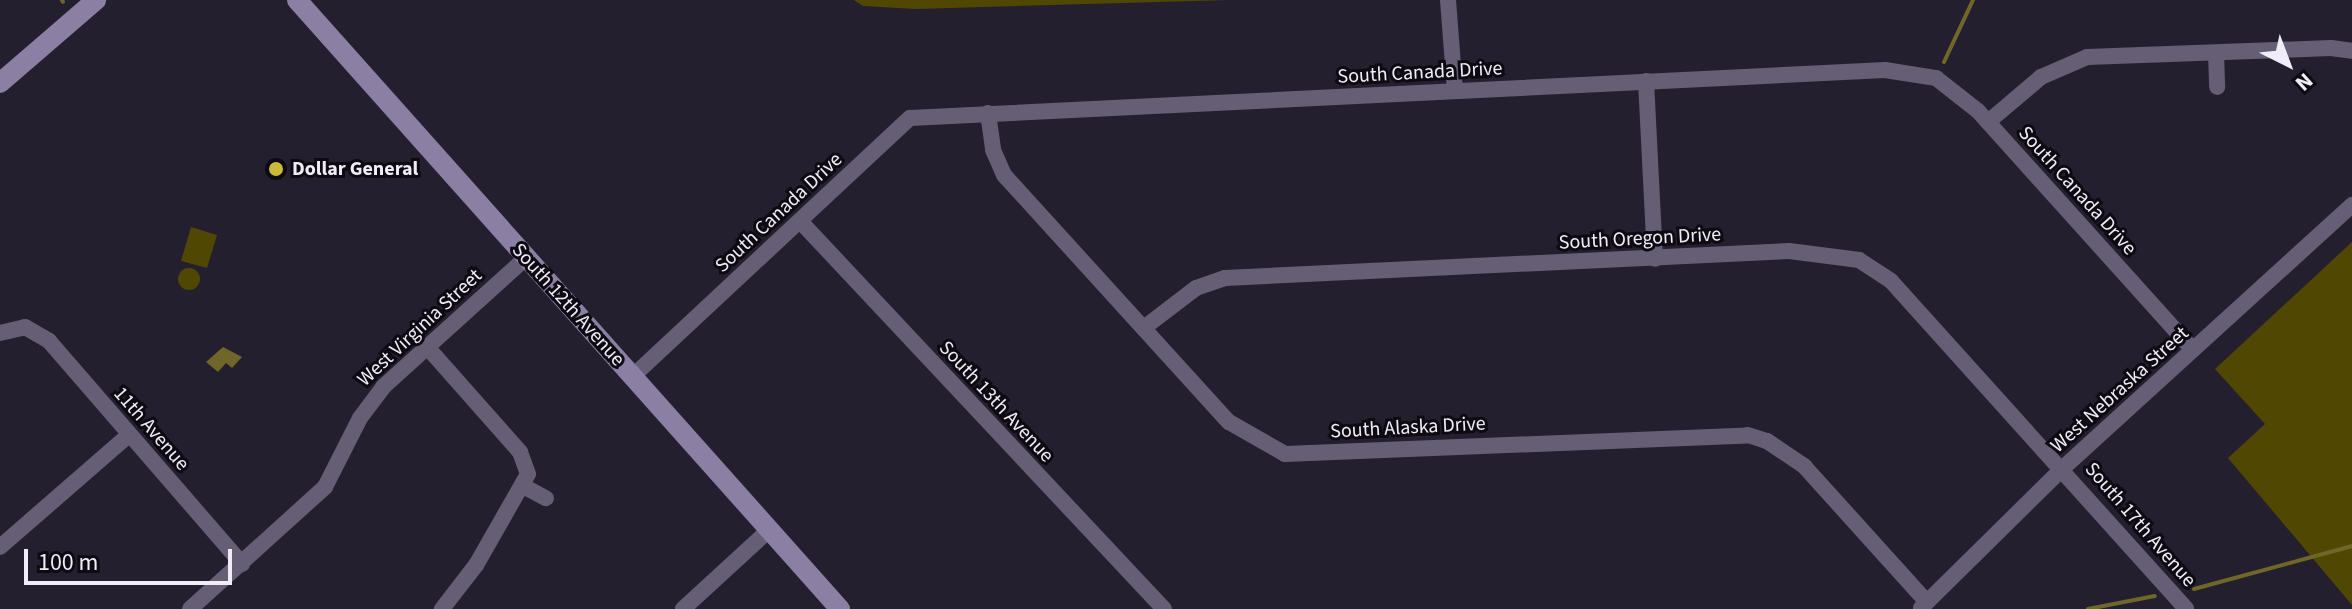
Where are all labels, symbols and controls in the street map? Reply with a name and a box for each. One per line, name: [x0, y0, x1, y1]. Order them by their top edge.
north arrow: [2248, 24, 2328, 104]
street label: South Canada Drive: [1337, 57, 1503, 89]
text: N: [2288, 65, 2320, 99]
street label: South Canada Drive: [2013, 122, 2141, 260]
street label: South Canada Drive: [710, 148, 848, 278]
place label: Dollar General: [292, 157, 418, 181]
marker: Dollar General: [267, 160, 285, 178]
street label: South Oregon Drive: [1558, 223, 1722, 255]
street label: South 12th Avenue: [506, 239, 630, 371]
street label: West Virginia Street: [353, 264, 487, 392]
street label: West Nebraska Street: [2046, 322, 2194, 458]
street label: South 13th Avenue: [934, 336, 1058, 468]
street label: 11th Avenue: [108, 382, 194, 476]
street label: South Alaska Drive: [1330, 412, 1486, 444]
street label: South 17th Avenue: [2079, 458, 2201, 592]
scale bar: [28, 533, 236, 583]
text: 100 m: [38, 545, 98, 580]

